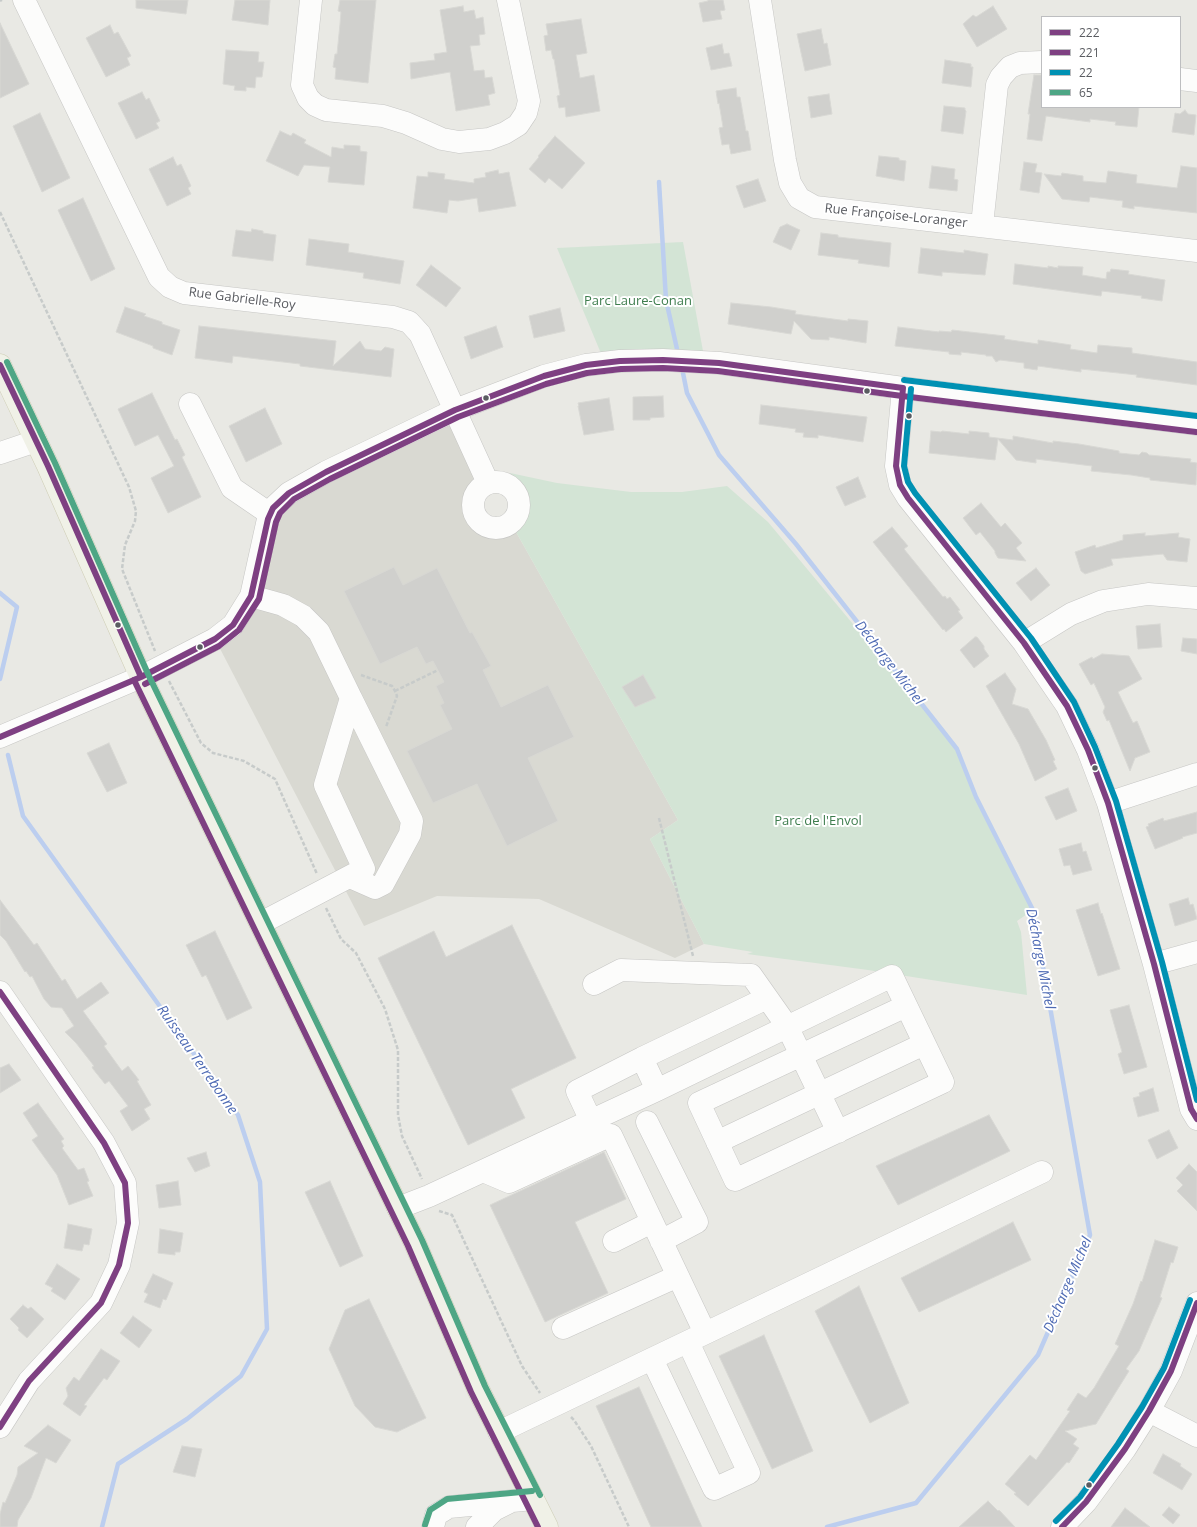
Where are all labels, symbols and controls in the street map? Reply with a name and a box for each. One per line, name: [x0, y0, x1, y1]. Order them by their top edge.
legend: [1041, 16, 1181, 108]
text: 222: [1079, 24, 1100, 41]
text: 221: [1079, 44, 1100, 61]
text: 22: [1079, 64, 1093, 81]
text: 65: [1079, 84, 1093, 101]
street label: Rue Françoise-Loranger: [824, 201, 968, 231]
street label: Rue Gabrielle-Roy: [188, 285, 296, 313]
park label: Parc Laure-Conan: [584, 293, 692, 309]
unlabelled marker: [862, 386, 872, 396]
unlabelled marker: [481, 393, 491, 403]
unlabelled marker: [904, 411, 914, 421]
water label: Décharge Michel: [851, 618, 927, 708]
unlabelled marker: [113, 620, 123, 630]
unlabelled marker: [195, 642, 205, 652]
unlabelled marker: [1090, 763, 1100, 773]
park label: Parc de l'Envol: [774, 813, 862, 829]
water label: Décharge Michel: [1022, 907, 1058, 1011]
water label: Ruisseau Terrebonne: [153, 1002, 241, 1118]
water label: Décharge Michel: [1040, 1235, 1096, 1335]
unlabelled marker: [1084, 1480, 1094, 1490]

